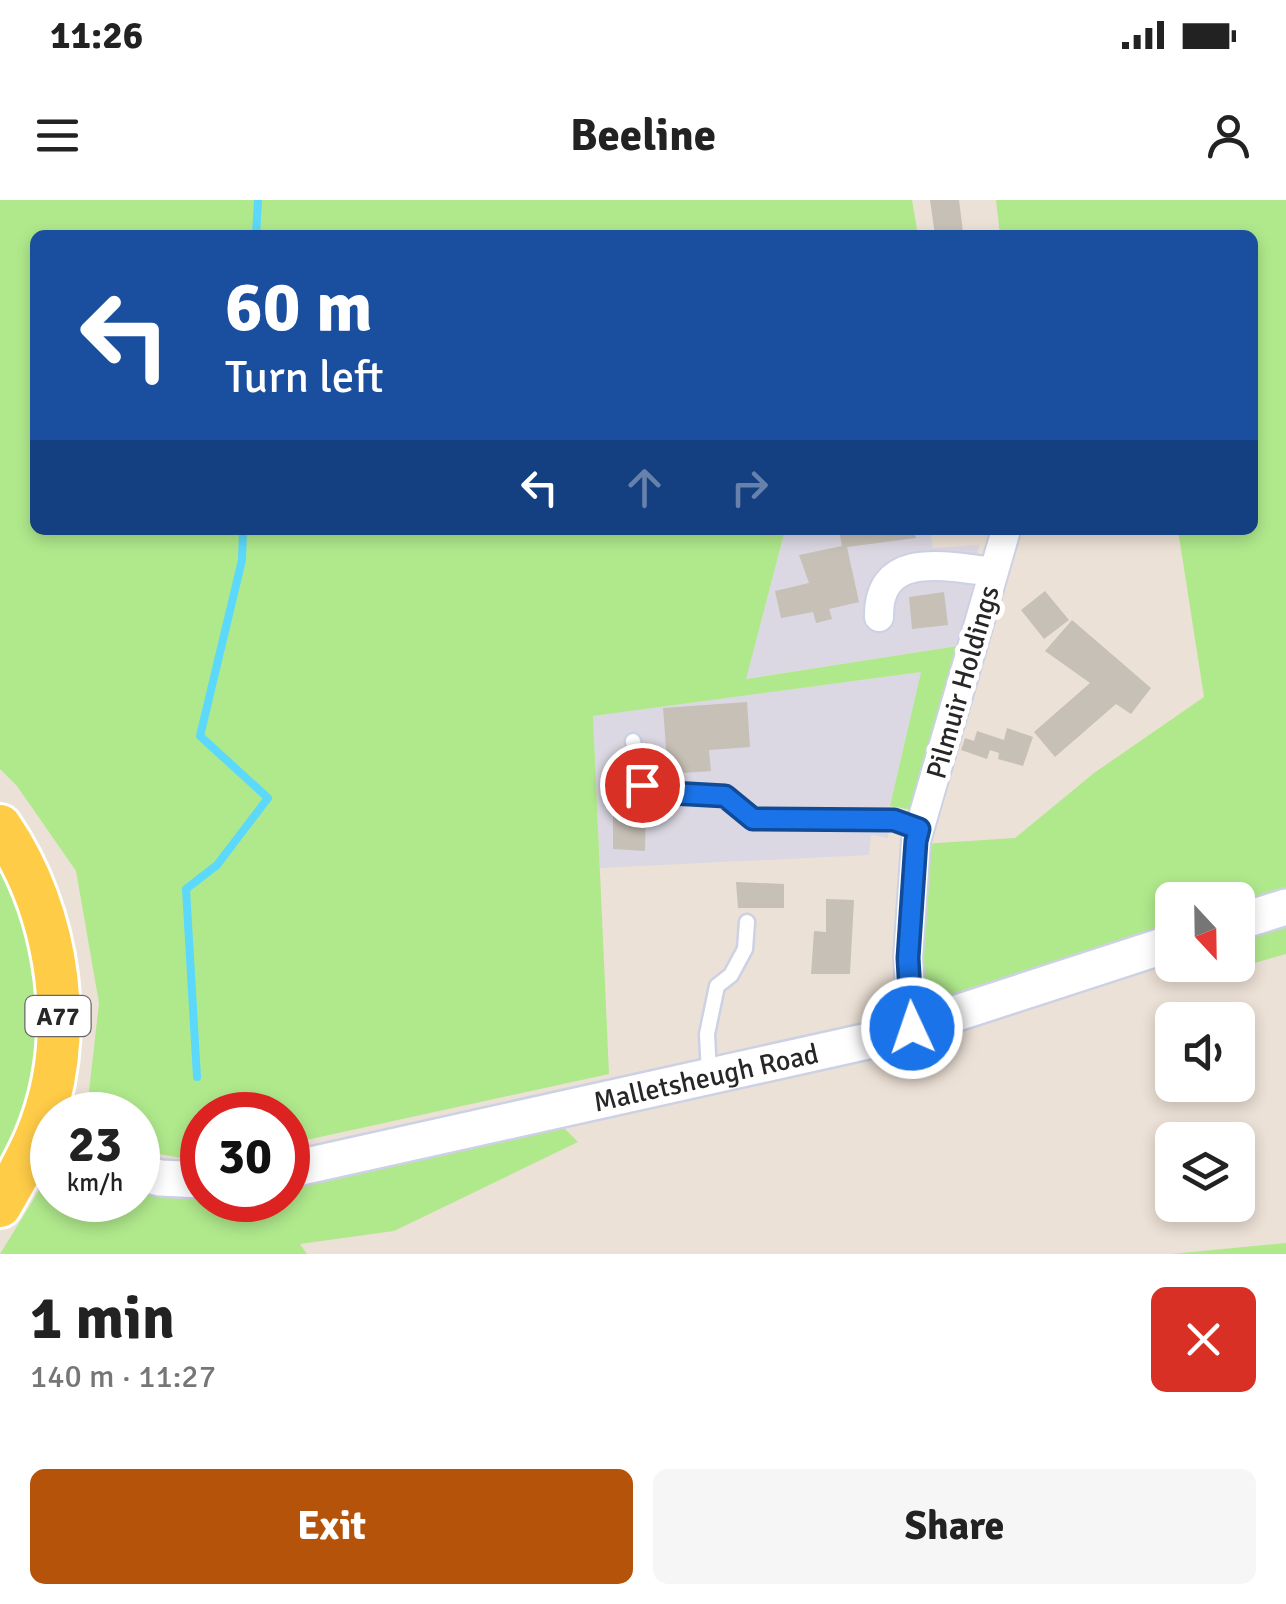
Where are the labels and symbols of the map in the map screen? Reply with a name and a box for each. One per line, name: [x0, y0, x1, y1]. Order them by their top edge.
street label: Pilmuir Holdings: [919, 582, 1007, 783]
pin: [600, 743, 685, 828]
north arrow: [1155, 882, 1255, 982]
position arrow: [860, 976, 964, 1080]
road number: A77: [26, 996, 90, 1036]
street label: Malletsheugh Road: [590, 1037, 822, 1120]
speed limit sign: 30: [180, 1092, 310, 1222]

